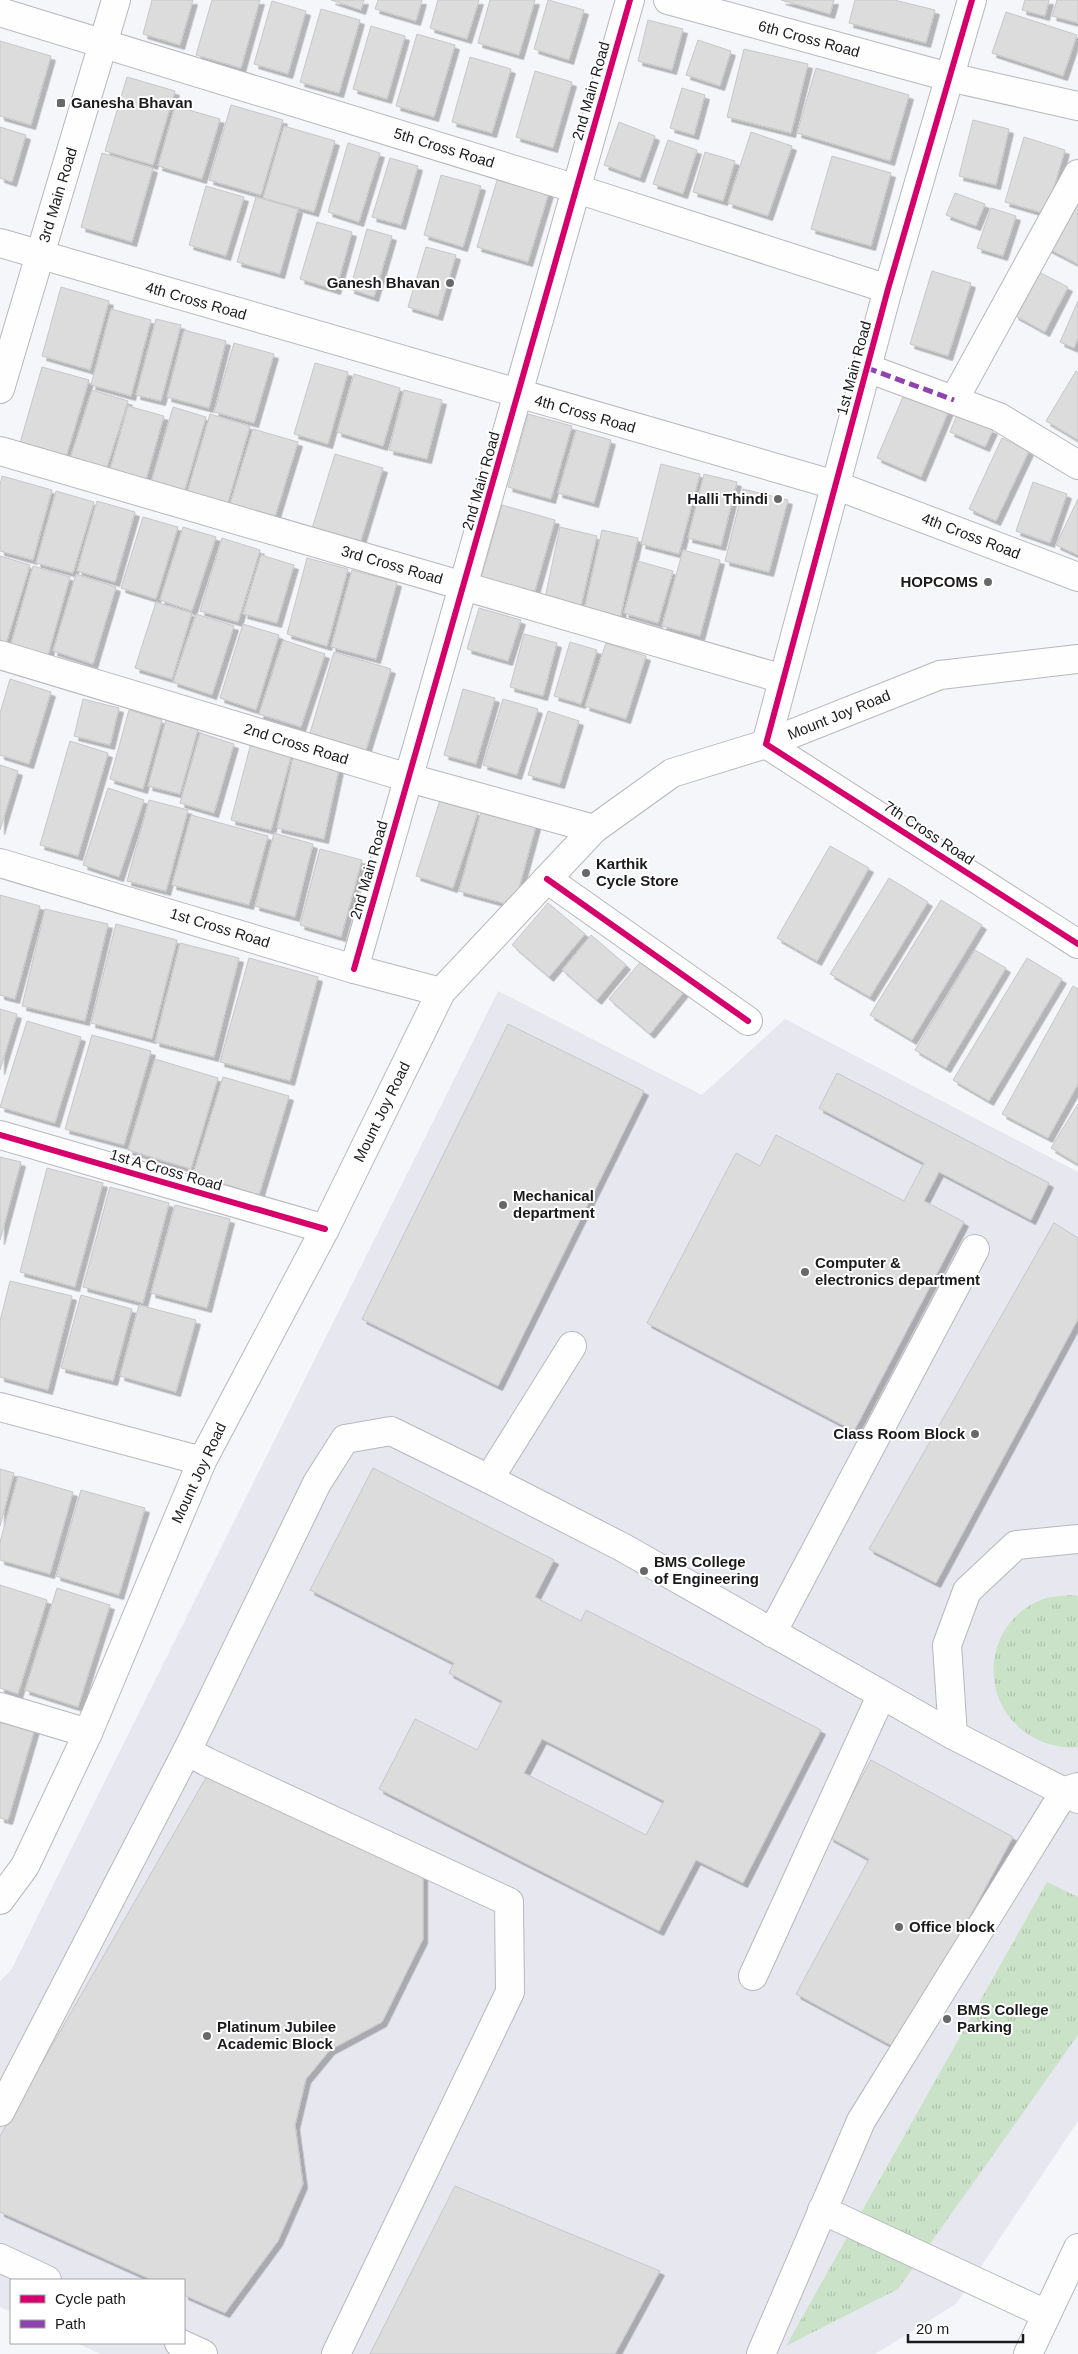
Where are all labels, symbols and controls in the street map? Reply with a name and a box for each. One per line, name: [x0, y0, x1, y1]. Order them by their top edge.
street label: 6th Cross Road: [757, 17, 862, 60]
street label: 2nd Main Road: [568, 40, 613, 142]
place label: Ganesha Bhavan: [71, 94, 193, 111]
marker: Ganesha Bhavan: [55, 97, 67, 109]
street label: 5th Cross Road: [392, 124, 496, 171]
street label: 3rd Main Road: [35, 145, 80, 244]
place label: Ganesh Bhavan: [327, 274, 440, 291]
marker: Ganesh Bhavan: [444, 277, 456, 289]
street label: 4th Cross Road: [144, 278, 249, 323]
street label: 1st Main Road: [833, 319, 874, 417]
street label: 4th Cross Road: [533, 391, 638, 436]
street label: 2nd Main Road: [458, 430, 503, 532]
place label: Halli Thindi: [687, 490, 768, 507]
marker: Halli Thindi: [772, 493, 784, 505]
street label: 4th Cross Road: [919, 509, 1023, 562]
street label: 3rd Cross Road: [339, 542, 445, 587]
place label: HOPCOMS: [900, 573, 978, 590]
marker: HOPCOMS: [982, 576, 994, 588]
street label: Mount Joy Road: [785, 686, 893, 743]
street label: 2nd Cross Road: [242, 720, 350, 767]
street label: 7th Cross Road: [881, 797, 978, 868]
street label: 2nd Main Road: [346, 819, 391, 921]
place label: Karthik Cycle Store: [596, 855, 679, 889]
marker: Karthik Cycle Store: [580, 867, 592, 879]
street label: 1st Cross Road: [168, 904, 272, 951]
street label: Mount Joy Road: [350, 1059, 413, 1165]
street label: 1st A Cross Road: [108, 1145, 224, 1194]
place label: Mechanical department: [513, 1187, 595, 1221]
marker: Mechanical department: [497, 1199, 509, 1211]
place label: Computer & electronics department: [815, 1254, 980, 1288]
marker: Computer & electronics department: [799, 1266, 811, 1278]
street label: Mount Joy Road: [168, 1420, 229, 1526]
place label: Class Room Block: [833, 1425, 966, 1442]
marker: Class Room Block: [969, 1428, 981, 1440]
place label: BMS College of Engineering: [654, 1553, 759, 1587]
marker: BMS College of Engineering: [638, 1565, 650, 1577]
place label: Office block: [909, 1918, 996, 1935]
marker: Office block: [893, 1921, 905, 1933]
place label: BMS College Parking: [957, 2001, 1049, 2035]
marker: BMS College Parking: [941, 2013, 953, 2025]
place label: Platinum Jubilee Academic Block: [217, 2018, 336, 2052]
marker: Platinum Jubilee Academic Block: [201, 2030, 213, 2042]
legend: [10, 2279, 185, 2344]
text: Cycle path: [55, 2290, 126, 2307]
scale bar: [908, 2312, 1023, 2344]
text: Path: [55, 2315, 86, 2332]
text: 20 m: [916, 2320, 949, 2337]

